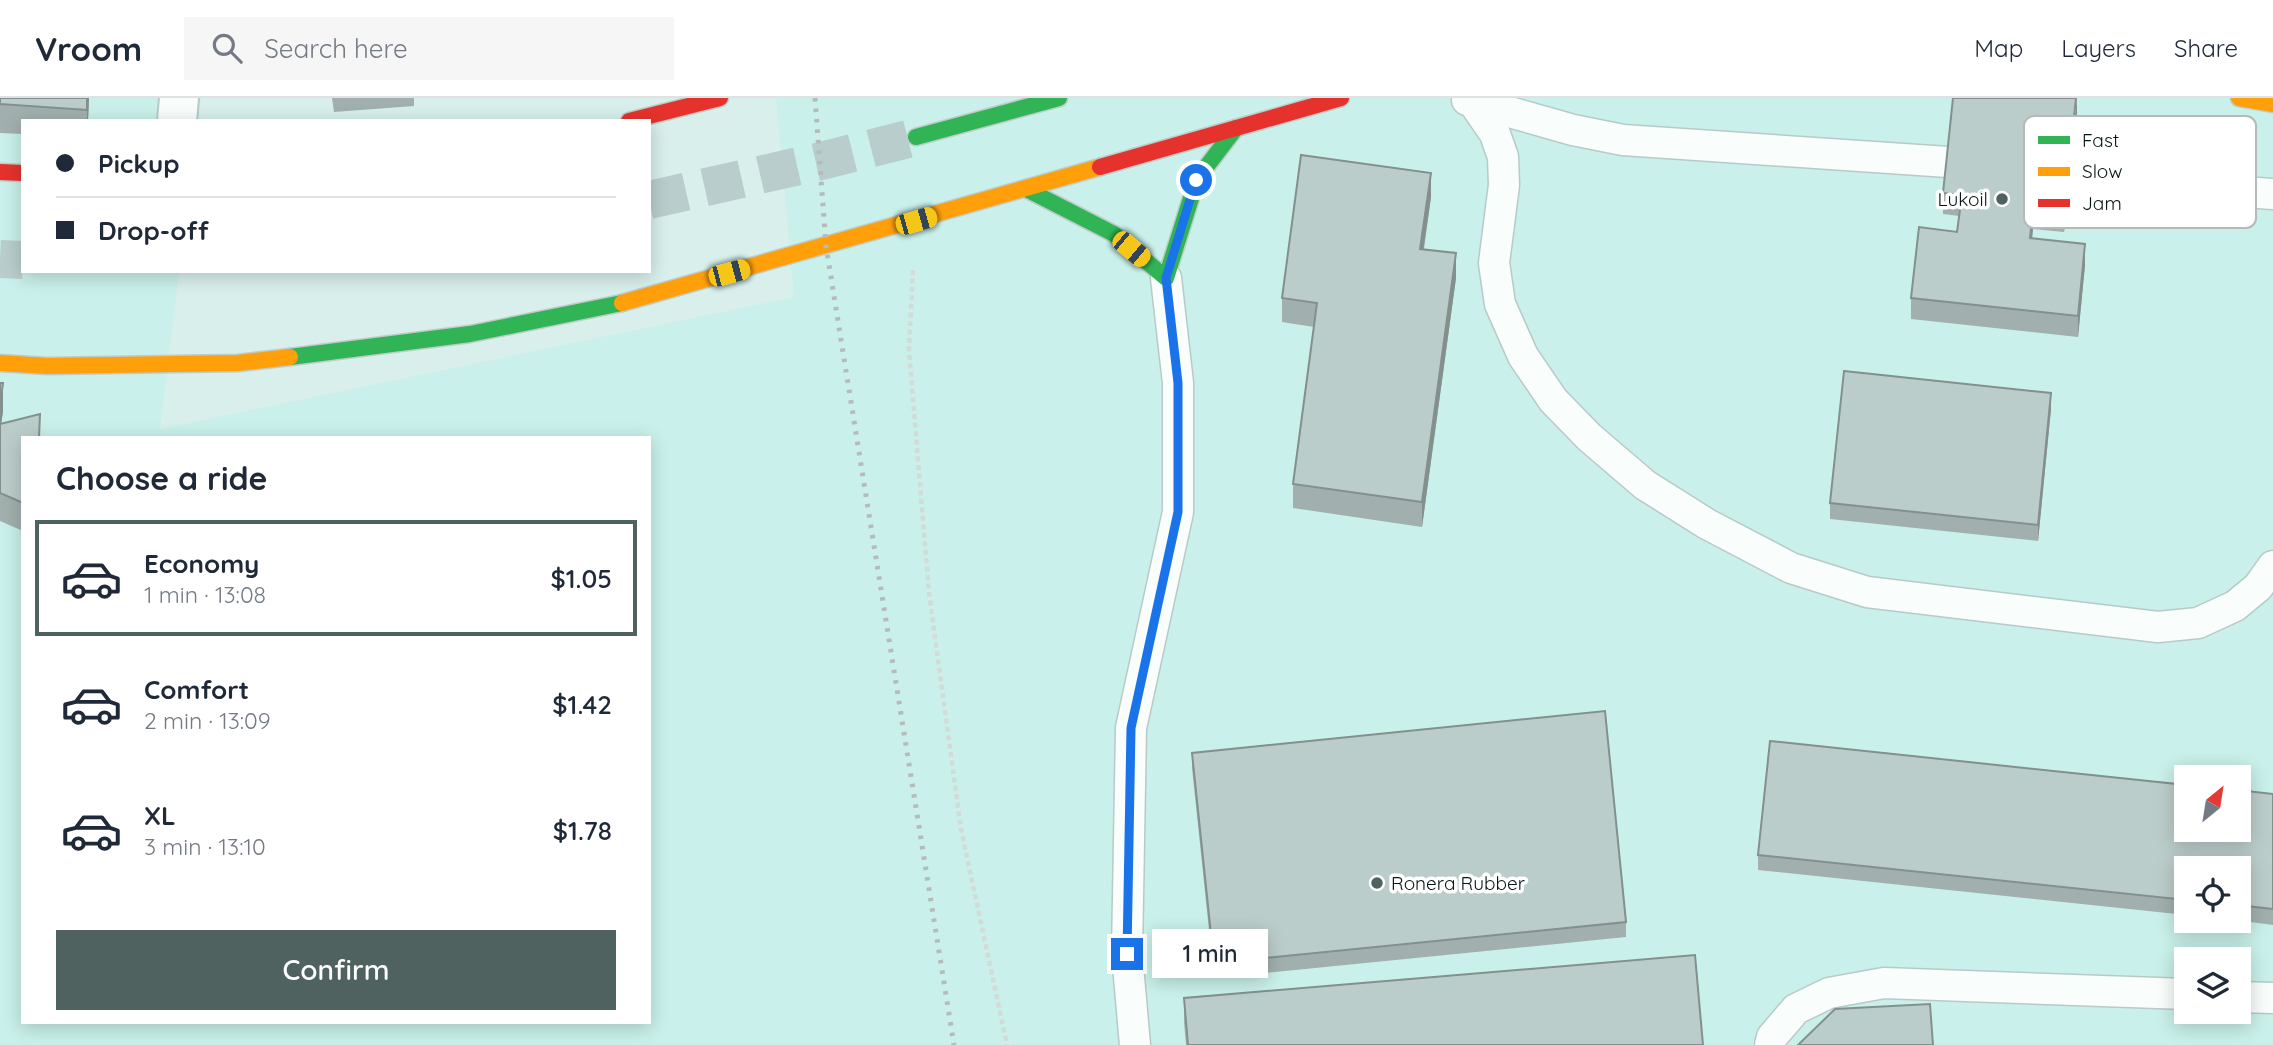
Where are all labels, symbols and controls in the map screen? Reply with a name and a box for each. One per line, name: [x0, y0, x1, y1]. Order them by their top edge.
search box: [184, 17, 674, 80]
text: Vroom: [35, 28, 142, 69]
icon: search: [208, 29, 246, 67]
text: Search here: [264, 32, 408, 65]
text: Map: [1974, 33, 2023, 63]
text: Layers: [2061, 33, 2136, 63]
text: Share: [2174, 33, 2238, 63]
legend: [2024, 116, 2256, 228]
text: Fast: [2082, 128, 2119, 152]
text: Pickup: [98, 147, 180, 180]
text: Slow: [2082, 159, 2123, 183]
route start: [1180, 164, 1212, 196]
place label: Lukoil: [1937, 187, 1988, 211]
marker: Lukoil: [1994, 191, 2010, 207]
text: Jam: [2082, 191, 2122, 215]
car: [893, 205, 940, 237]
text: Drop-off: [98, 214, 209, 247]
car: [1109, 227, 1154, 271]
car: [706, 257, 753, 289]
text: Choose a ride: [56, 458, 268, 498]
icon: car: [60, 547, 123, 610]
text: Economy: [144, 547, 259, 580]
text: $1.05: [550, 562, 612, 595]
text: 1 min · 13:08: [144, 580, 266, 609]
icon: car: [60, 673, 123, 736]
text: Comfort: [144, 673, 249, 706]
text: $1.42: [552, 688, 612, 721]
text: 2 min · 13:09: [144, 706, 271, 735]
north arrow: [2174, 765, 2250, 842]
map controls: [2174, 765, 2251, 1024]
icon: car: [60, 799, 123, 862]
text: XL: [144, 799, 176, 832]
text: $1.78: [553, 814, 612, 847]
text: 3 min · 13:10: [144, 832, 266, 861]
button: locate: [2174, 856, 2251, 933]
place label: Ronera Rubber: [1391, 871, 1526, 895]
marker: Ronera Rubber: [1369, 875, 1385, 891]
button: Confirm: [56, 930, 616, 1010]
callout: 1 min: [1152, 930, 1267, 978]
route end: [1111, 938, 1143, 970]
text: 1 min: [1182, 939, 1238, 968]
button: layers: [2174, 947, 2251, 1024]

